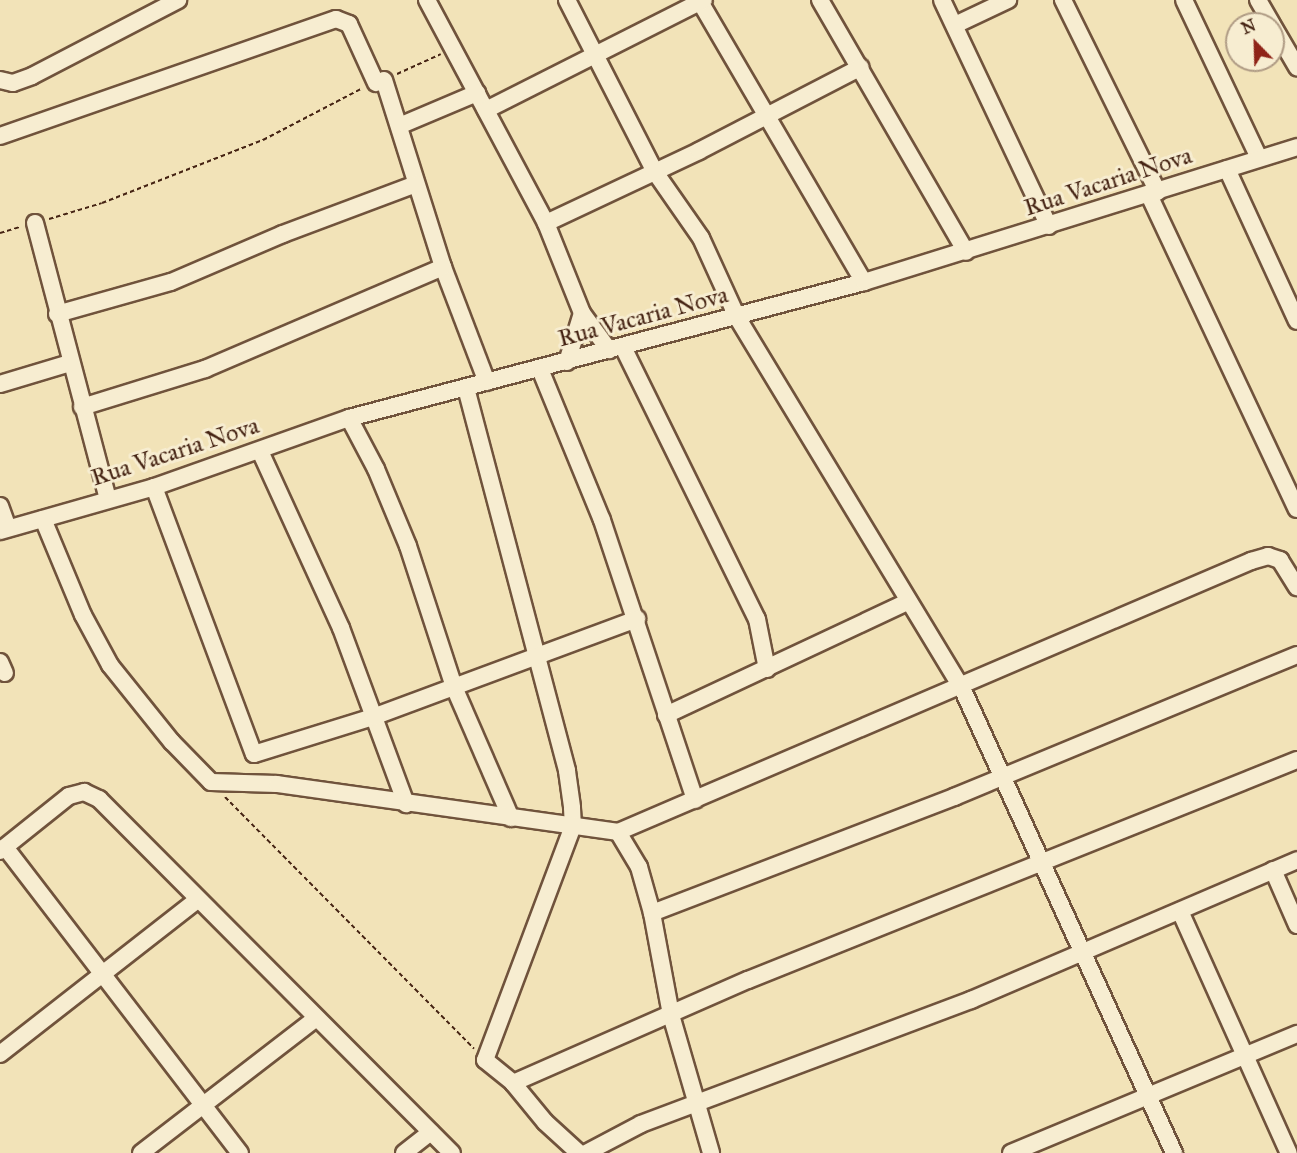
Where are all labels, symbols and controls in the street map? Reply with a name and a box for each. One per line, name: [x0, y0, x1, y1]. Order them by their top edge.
north arrow: [1225, 12, 1285, 72]
text: N: [1239, 15, 1259, 38]
street label: Rua Vacaria Nova: [1021, 141, 1195, 223]
street label: Rua Vacaria Nova: [555, 281, 731, 353]
street label: Rua Vacaria Nova: [88, 411, 262, 493]

